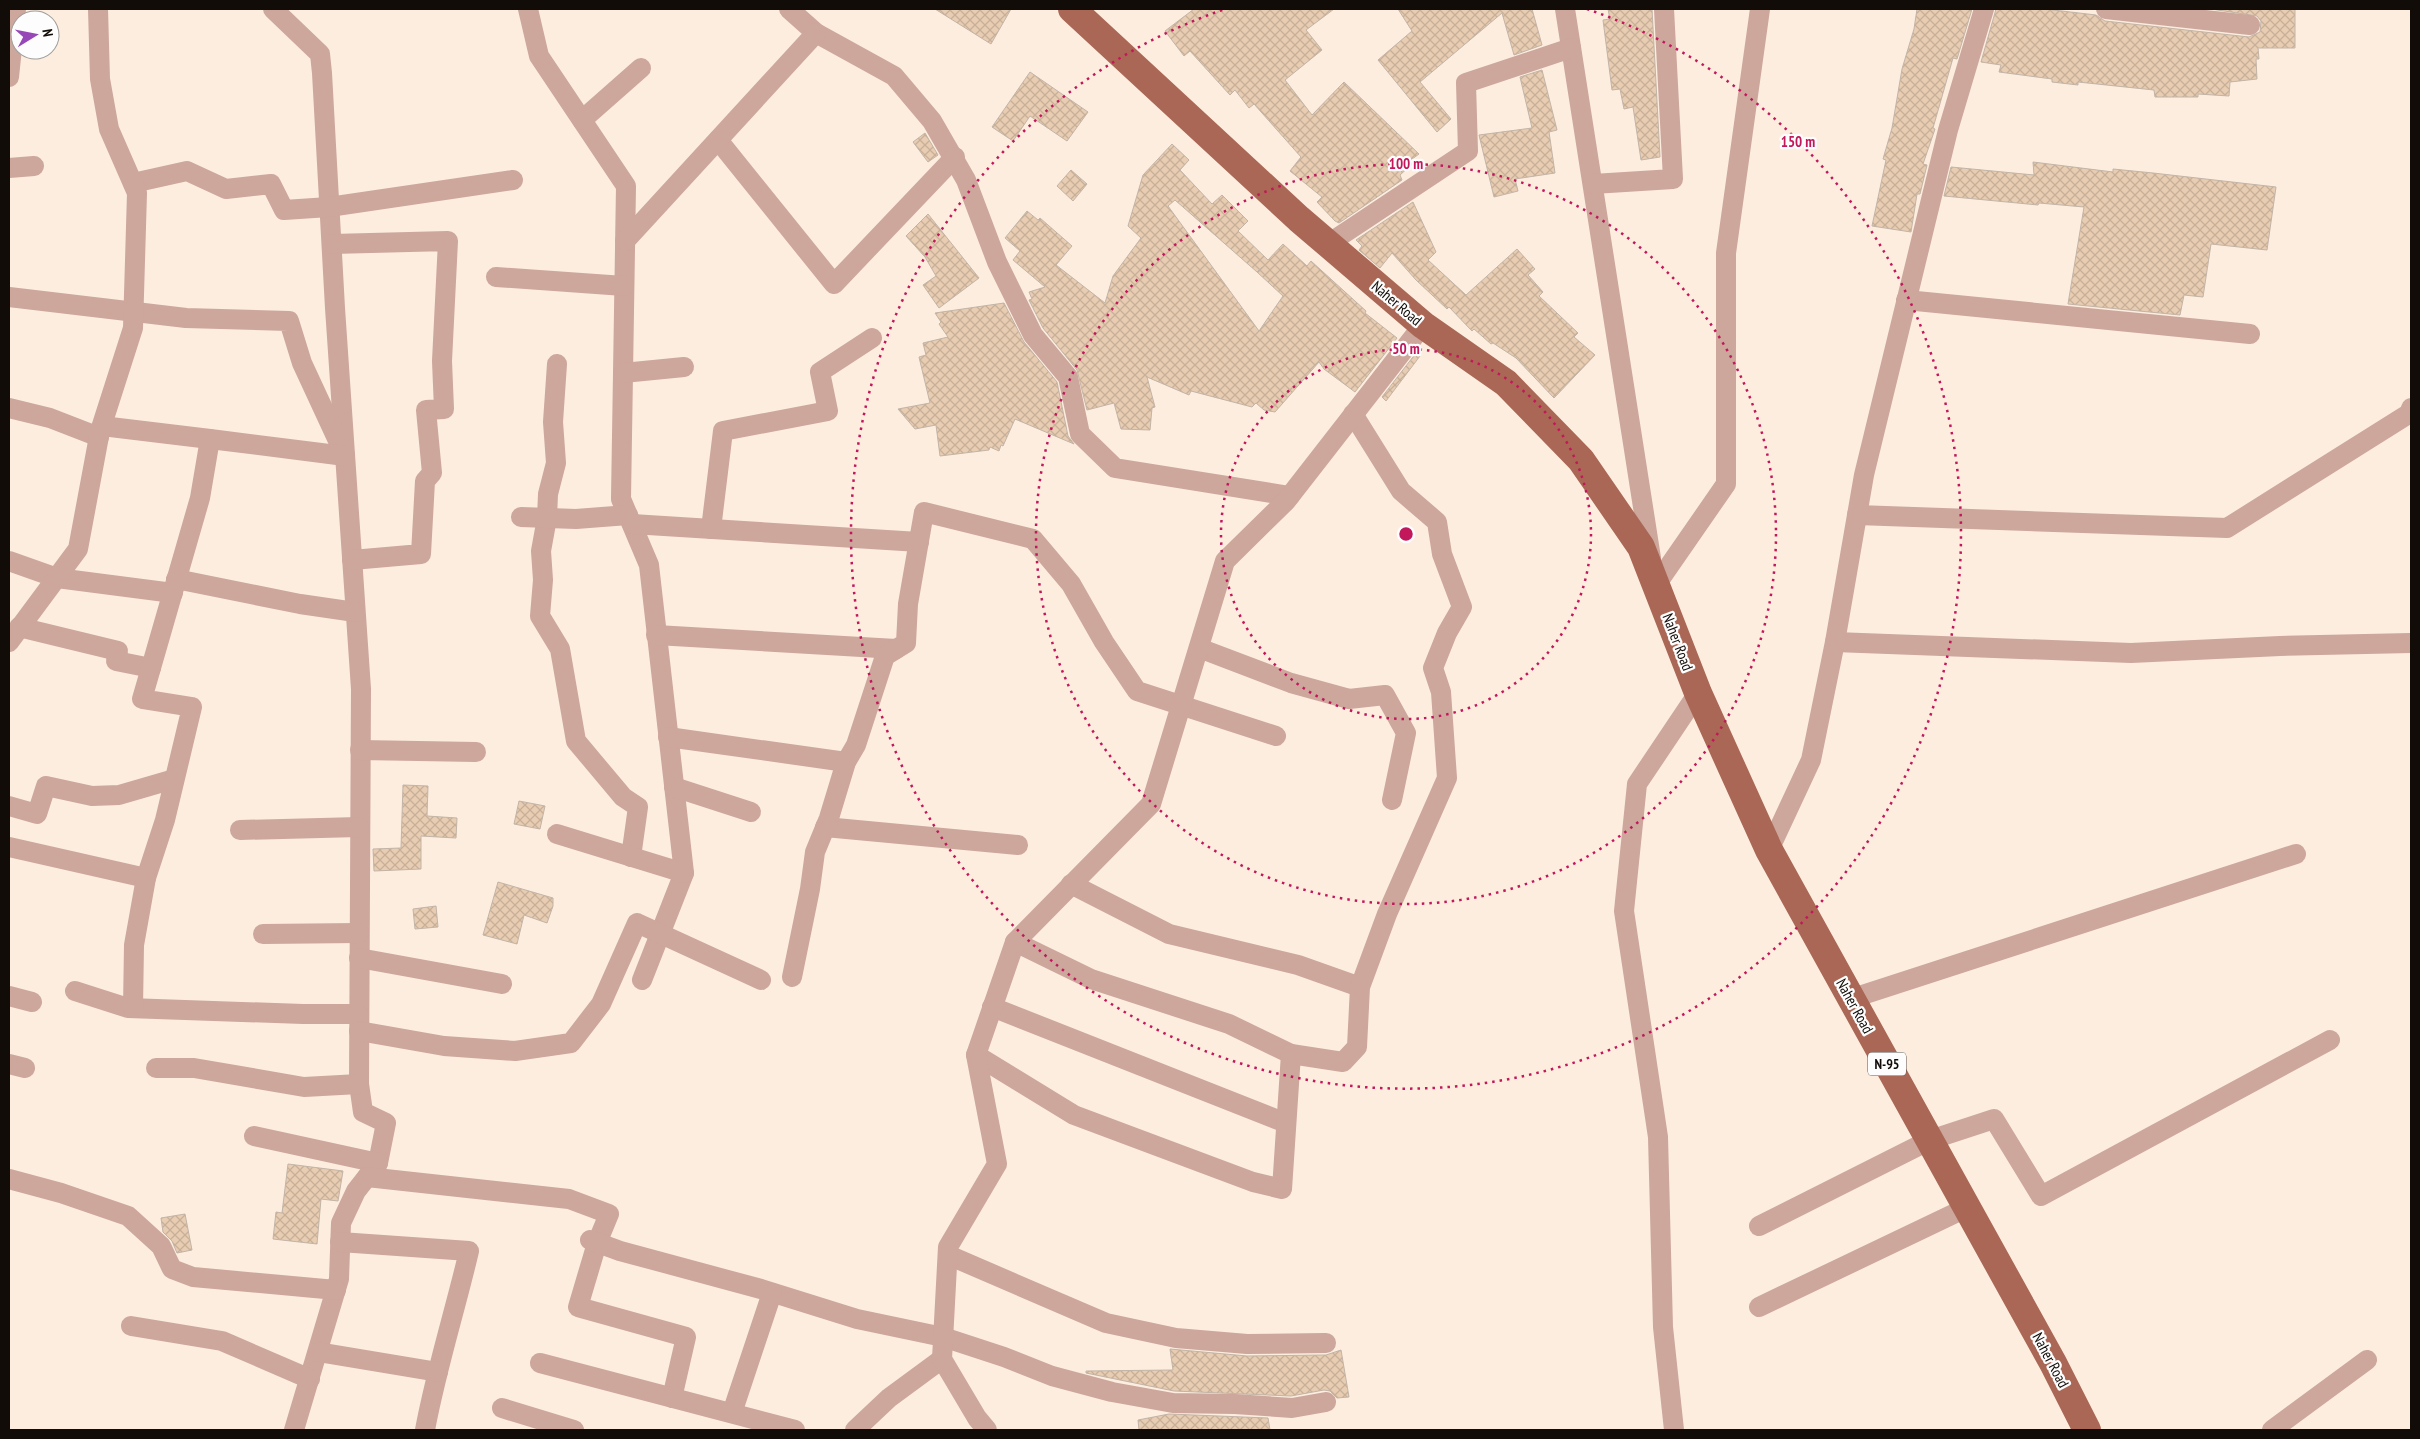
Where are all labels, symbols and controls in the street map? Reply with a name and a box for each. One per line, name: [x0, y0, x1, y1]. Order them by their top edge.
north arrow: [10, 10, 60, 60]
text: N: [38, 27, 57, 38]
text: 150 m: [1781, 132, 1815, 151]
text: 100 m: [1389, 154, 1423, 173]
street label: Naher Road: [1368, 277, 1426, 329]
text: 50 m: [1392, 339, 1420, 358]
centre of rings: [1397, 525, 1415, 543]
street label: Naher Road: [1658, 611, 1698, 673]
street label: Naher Road: [1832, 975, 1878, 1037]
road number: N-95: [1868, 1052, 1906, 1076]
street label: Naher Road: [2029, 1329, 2073, 1391]

